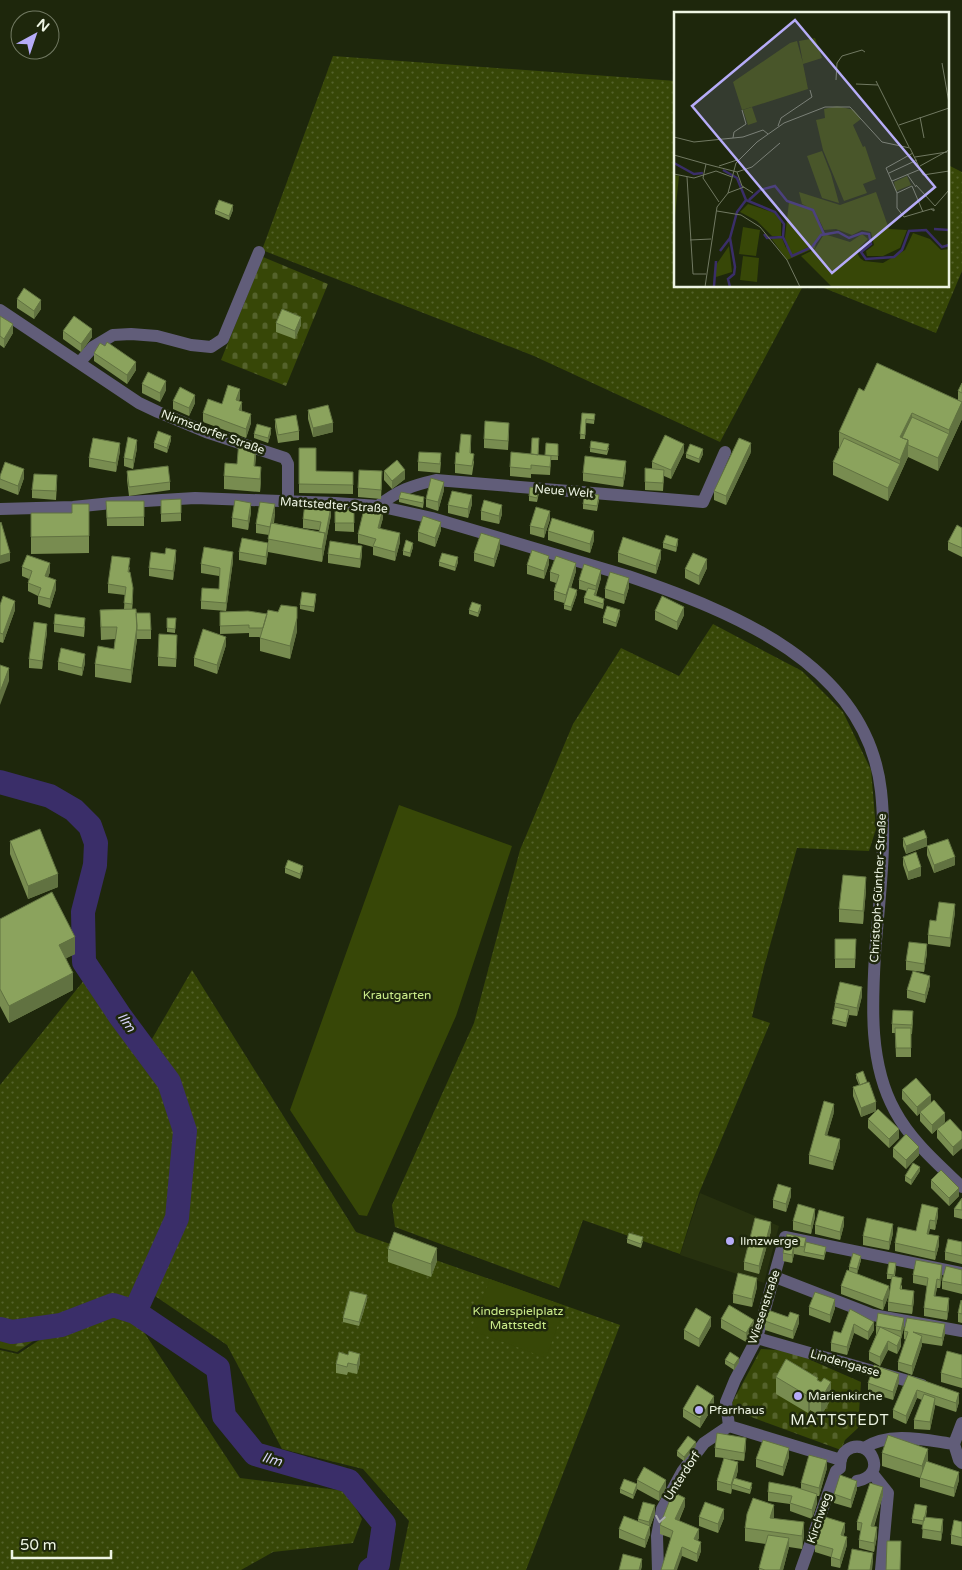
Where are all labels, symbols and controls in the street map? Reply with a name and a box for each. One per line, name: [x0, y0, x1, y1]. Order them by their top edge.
north arrow: [10, 10, 60, 60]
inset map: [674, 12, 950, 288]
text: N: [33, 15, 53, 36]
street label: Nirmsdorfer Straße: [159, 407, 267, 457]
street label: Neue Welt: [534, 481, 595, 501]
street label: Mattstedter Straße: [280, 494, 389, 516]
street label: Christoph-Günther-Straße: [867, 813, 889, 963]
park label: Krautgarten: [363, 988, 431, 1002]
water label: Ilm: [114, 1009, 140, 1036]
place label: Ilmzwerge: [740, 1234, 798, 1248]
marker: Ilmzwerge: [724, 1235, 736, 1247]
street label: Wiesenstraße: [745, 1268, 783, 1346]
park label: Kinderspielplatz Mattstedt: [472, 1304, 564, 1332]
street label: Lindengasse: [809, 1346, 881, 1380]
place label: Marienkirche: [808, 1389, 883, 1403]
marker: Marienkirche: [792, 1390, 804, 1402]
place label: Pfarrhaus: [709, 1403, 765, 1417]
marker: Pfarrhaus: [693, 1404, 705, 1416]
district label: MATTSTEDT: [790, 1411, 890, 1429]
street label: Unterdorf: [661, 1448, 703, 1503]
water label: Ilm: [260, 1449, 285, 1471]
street label: Kirchweg: [804, 1491, 834, 1545]
one-way arrow: [655, 1515, 666, 1523]
scale bar: [12, 1528, 111, 1560]
text: 50 m: [20, 1536, 57, 1554]

